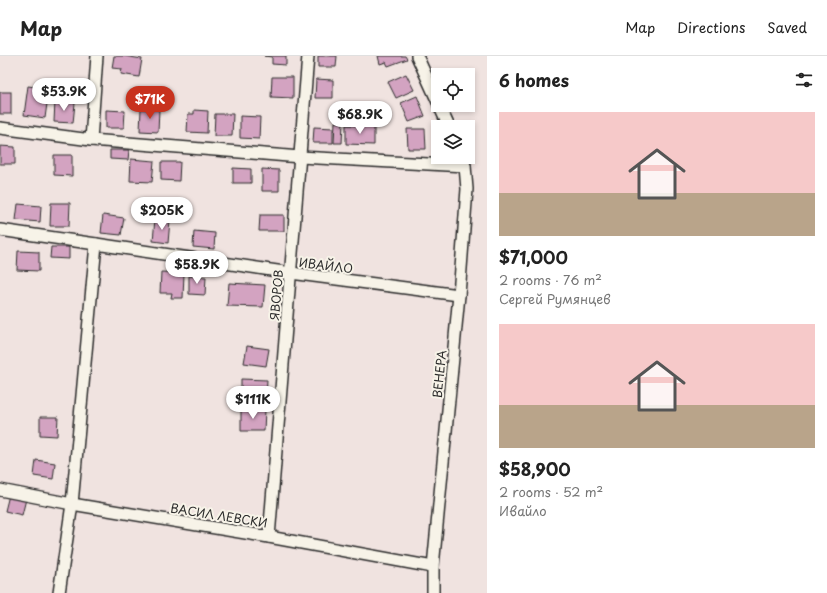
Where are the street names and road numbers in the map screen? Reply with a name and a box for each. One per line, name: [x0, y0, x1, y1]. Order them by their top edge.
street label: ИВАЙЛО: [298, 253, 354, 277]
street label: ЯВОРОВ: [265, 269, 287, 321]
street label: ВЕНЕРА: [428, 349, 450, 399]
street label: ВАСИЛ ЛЕВСКИ: [169, 498, 269, 532]

